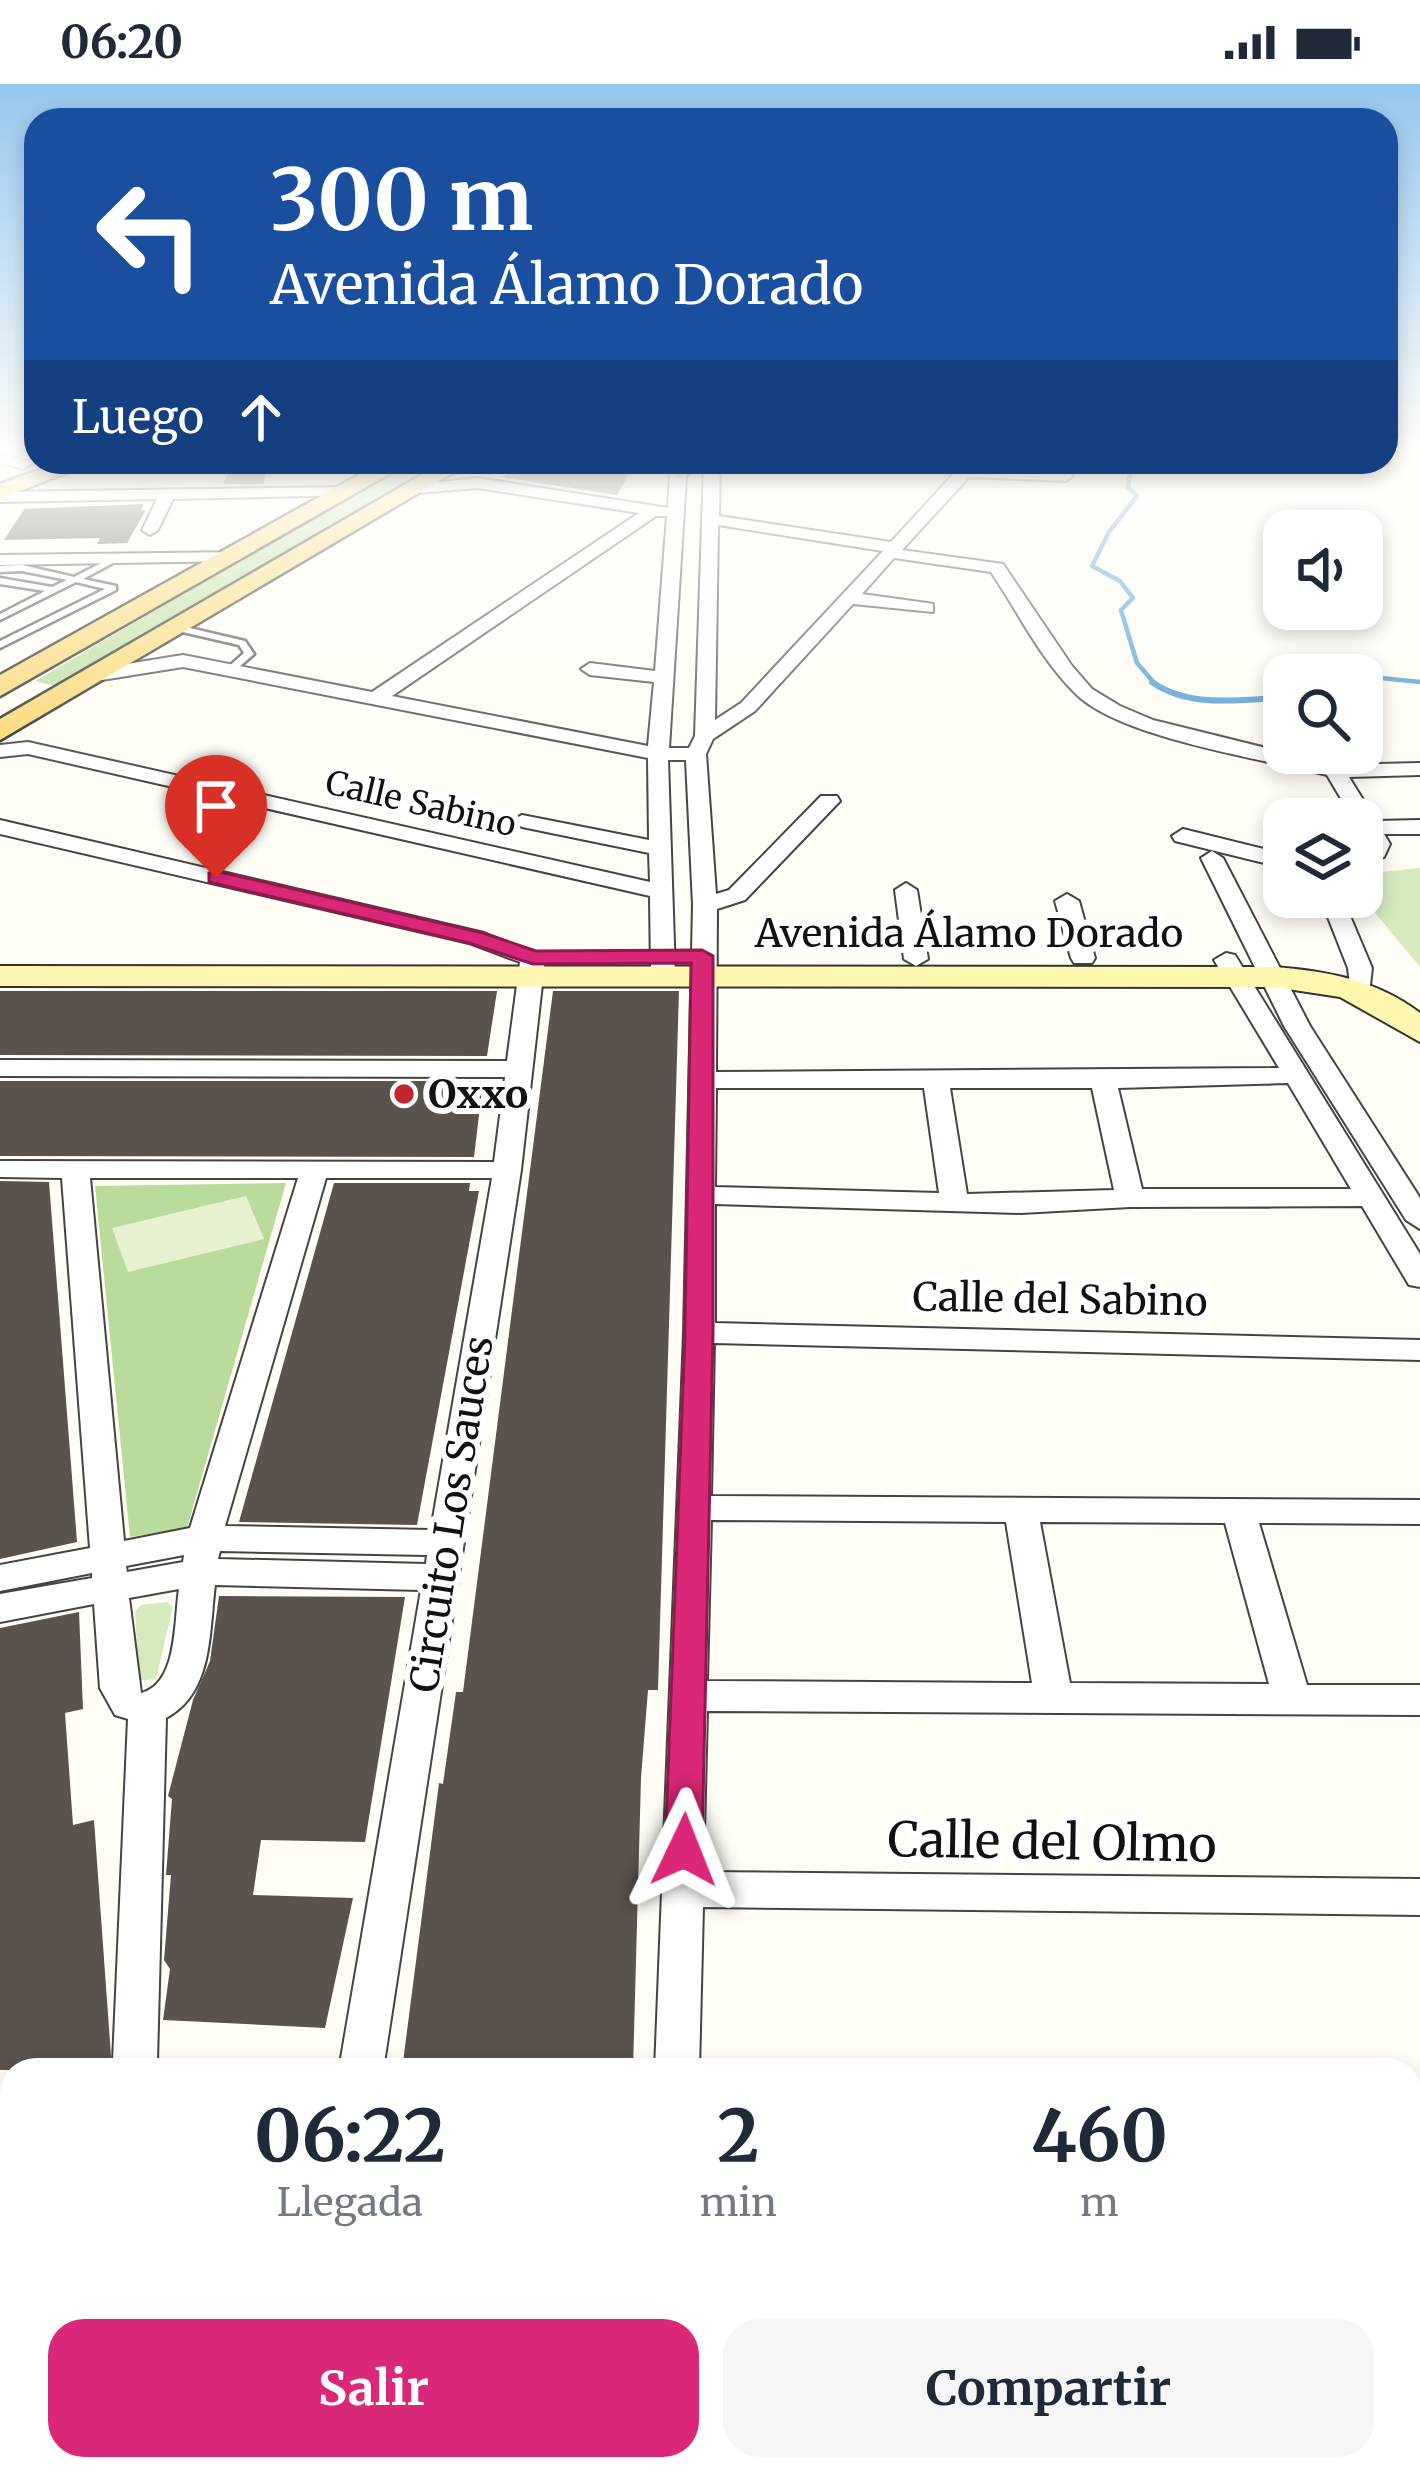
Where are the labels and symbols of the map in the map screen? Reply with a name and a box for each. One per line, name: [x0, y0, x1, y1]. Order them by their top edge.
pin: [165, 755, 267, 878]
street label: Calle Sabino: [322, 762, 520, 845]
street label: Avenida Álamo Dorado: [754, 908, 1183, 958]
place label: Oxxo: [428, 1070, 528, 1119]
marker: Oxxo: [391, 1081, 417, 1107]
street label: Calle del Sabino: [912, 1272, 1208, 1327]
street label: Circuito Los Sauces: [399, 1332, 504, 1696]
position arrow: [621, 1787, 747, 1913]
street label: Calle del Olmo: [887, 1809, 1217, 1875]

